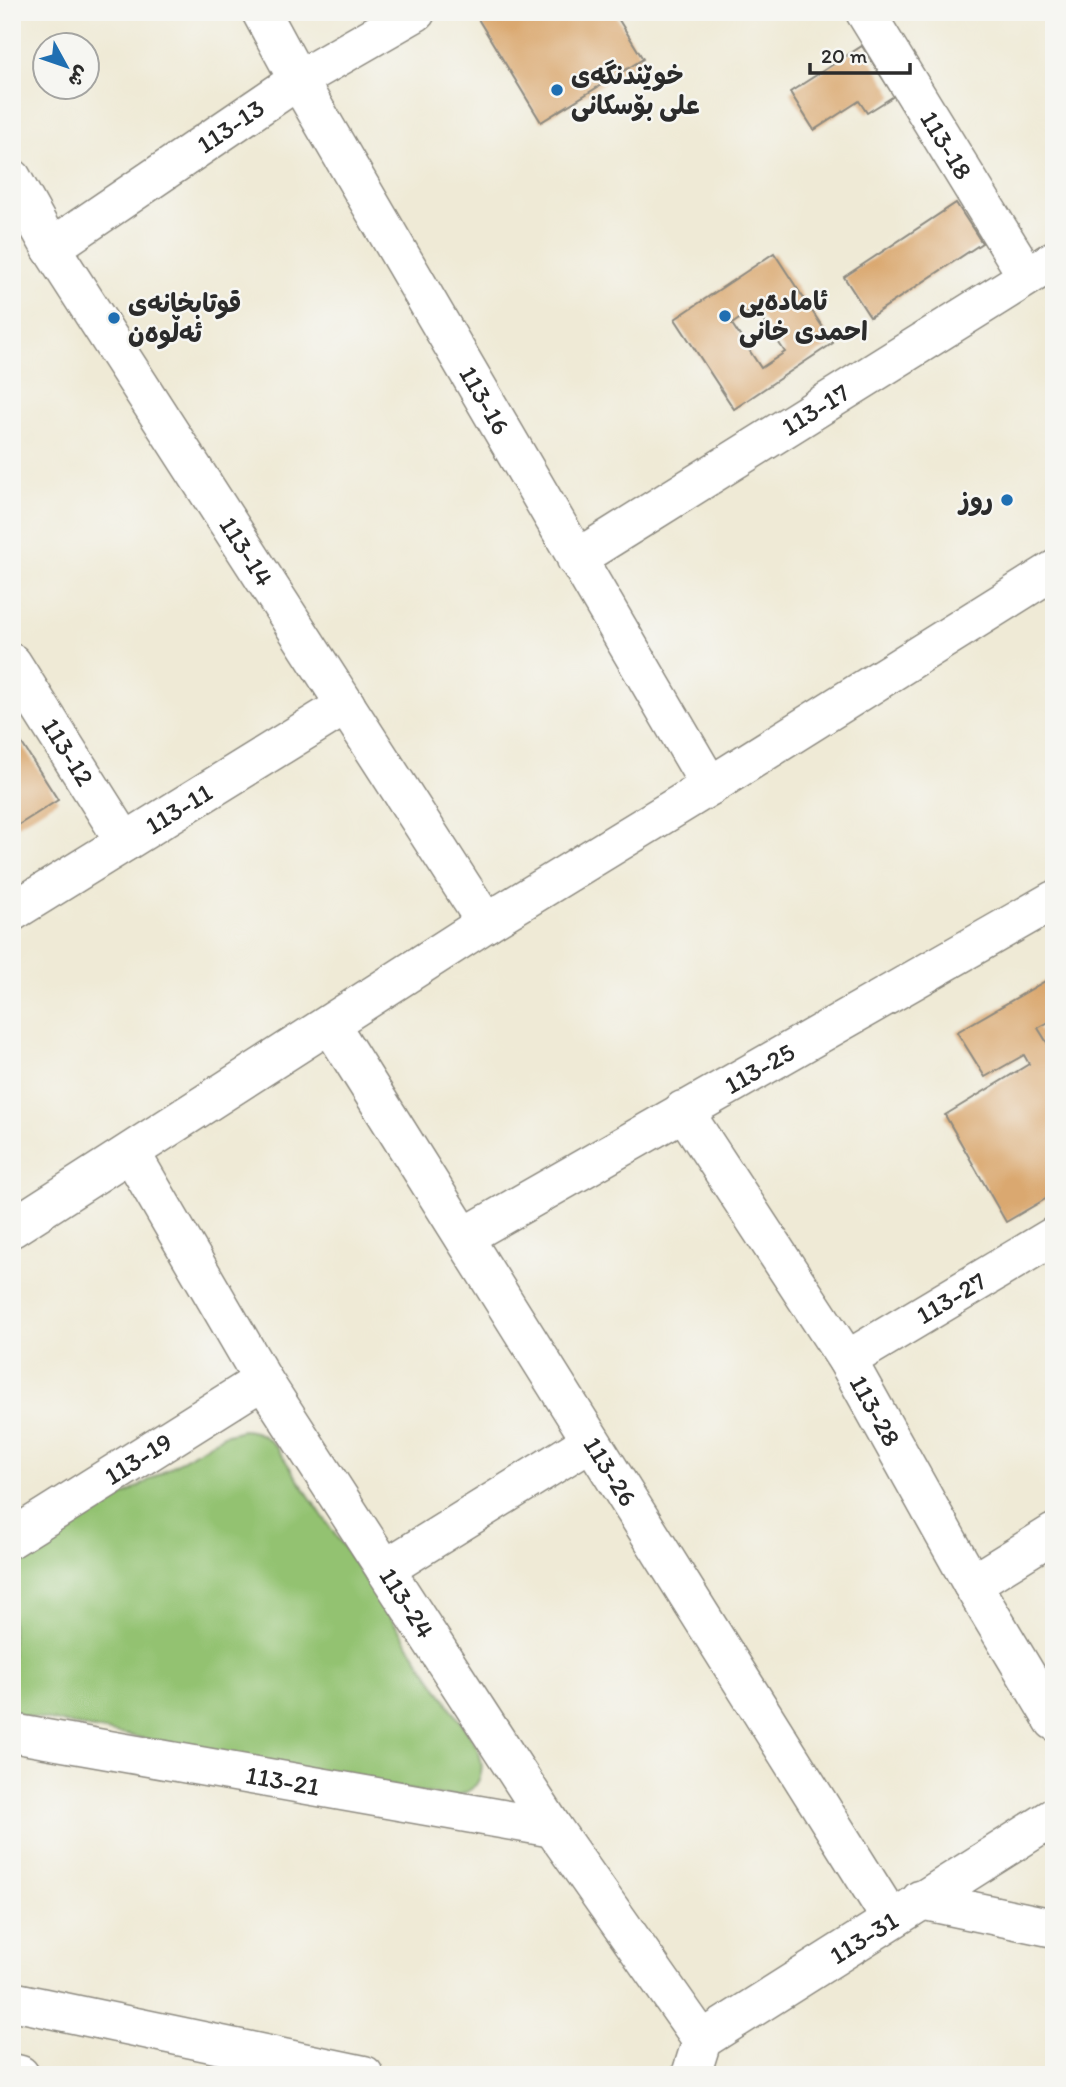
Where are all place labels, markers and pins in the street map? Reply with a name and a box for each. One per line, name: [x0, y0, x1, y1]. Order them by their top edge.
place label: خوێندنگەی علی بۆسکانی: [571, 59, 700, 122]
marker: خوێندنگەی علی بۆسکانی: [549, 82, 565, 98]
place label: ئامادەیی احمدی خانی: [739, 285, 868, 348]
place label: قوتابخانەی ئەڵوەن: [128, 287, 241, 350]
marker: ئامادەیی احمدی خانی: [717, 308, 733, 324]
marker: قوتابخانەی ئەڵوەن: [106, 310, 122, 326]
place label: روز: [958, 484, 993, 516]
marker: روز: [999, 492, 1015, 508]

